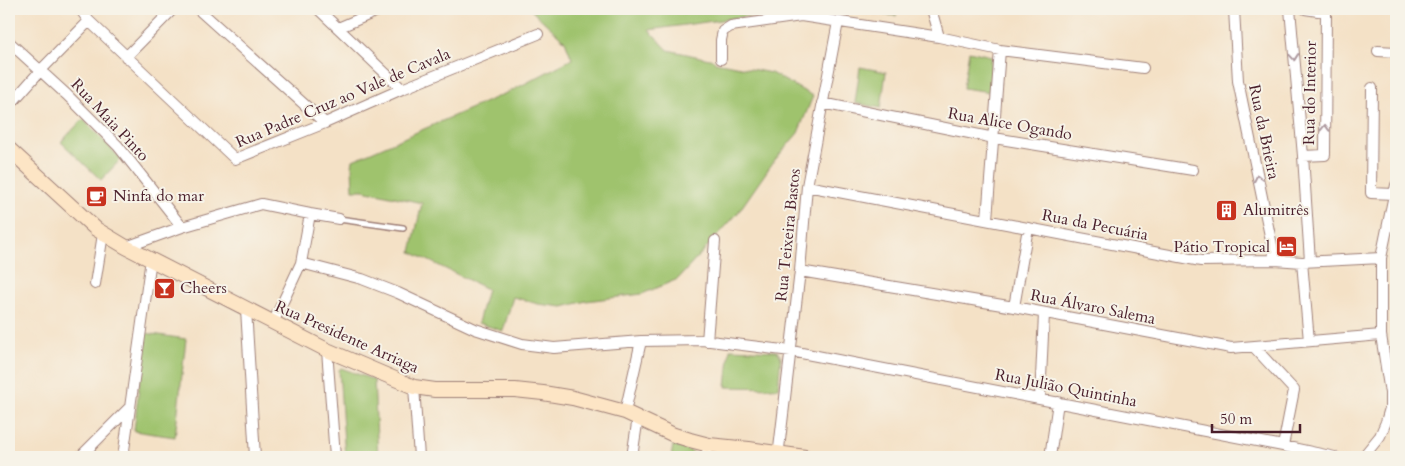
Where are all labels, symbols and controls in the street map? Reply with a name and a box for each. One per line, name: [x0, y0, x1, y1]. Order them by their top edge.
street label: Rua do Interior: [1298, 41, 1322, 145]
street label: Rua Padre Cruz ao Vale de Cavala: [232, 43, 454, 153]
one-way arrow: [1288, 54, 1299, 62]
street label: Rua Maia Pinto: [66, 74, 154, 166]
street label: Rua da Brieira: [1243, 83, 1285, 182]
street label: Rua Alice Ogando: [946, 102, 1074, 146]
one-way arrow: [1320, 124, 1330, 132]
street label: Rua Teixeira Bastos: [770, 167, 806, 303]
one-way arrow: [1253, 174, 1264, 183]
cafe icon: Ninfa do mar: [85, 184, 109, 208]
place label: Ninfa do mar: [113, 185, 204, 207]
building icon: Alumitrês: [1215, 198, 1239, 222]
place label: Alumitrês: [1243, 199, 1309, 221]
street label: Rua da Pecuária: [1040, 204, 1150, 246]
hotel icon: Pátio Tropical: [1274, 235, 1298, 259]
place label: Pátio Tropical: [1174, 236, 1270, 258]
bar icon: Cheers: [152, 276, 176, 300]
place label: Cheers: [180, 277, 227, 299]
street label: Rua Álvaro Salema: [1029, 284, 1158, 330]
street label: Rua Presidente Arriaga: [272, 295, 423, 379]
street label: Rua Julião Quintinha: [993, 363, 1139, 413]
scale bar: [1212, 401, 1300, 433]
text: 50 m: [1220, 409, 1252, 429]

